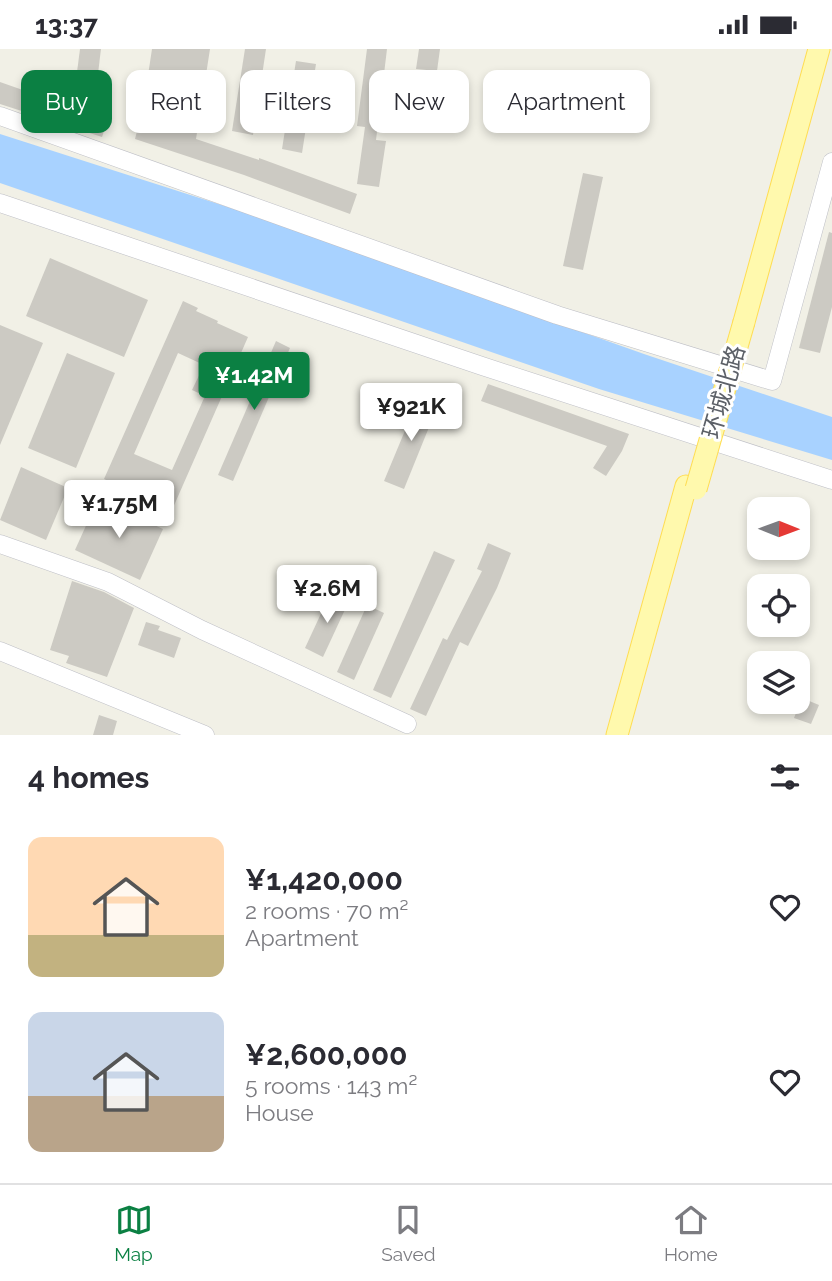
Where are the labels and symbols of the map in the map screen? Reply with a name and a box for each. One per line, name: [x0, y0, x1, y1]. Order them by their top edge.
street label: 环城北路: [696, 342, 751, 442]
pin: ¥1.42M: [197, 353, 311, 412]
pin: ¥921K: [362, 383, 460, 443]
pin: ¥1.75M: [62, 481, 176, 540]
north arrow: [747, 497, 810, 560]
pin: ¥2.6M: [278, 565, 376, 625]

